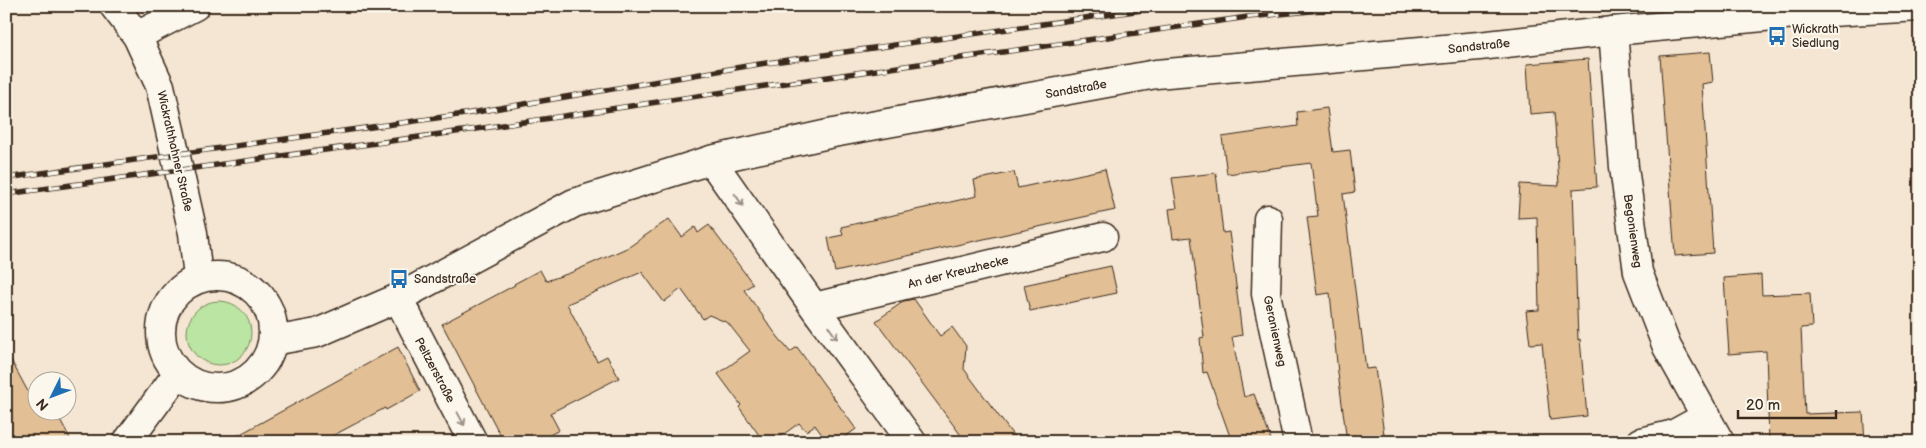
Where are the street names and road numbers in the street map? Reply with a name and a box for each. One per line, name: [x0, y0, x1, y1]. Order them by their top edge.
street label: Sandstraße: [1447, 36, 1511, 57]
street label: Sandstraße: [1044, 77, 1108, 102]
street label: Wickrathhahner Straße: [153, 89, 196, 213]
street label: Begonienweg: [1620, 193, 1645, 269]
street label: An der Kreuzhecke: [906, 253, 1010, 292]
street label: Geranienweg: [1260, 294, 1289, 368]
street label: Peltzerstraße: [411, 335, 458, 405]

